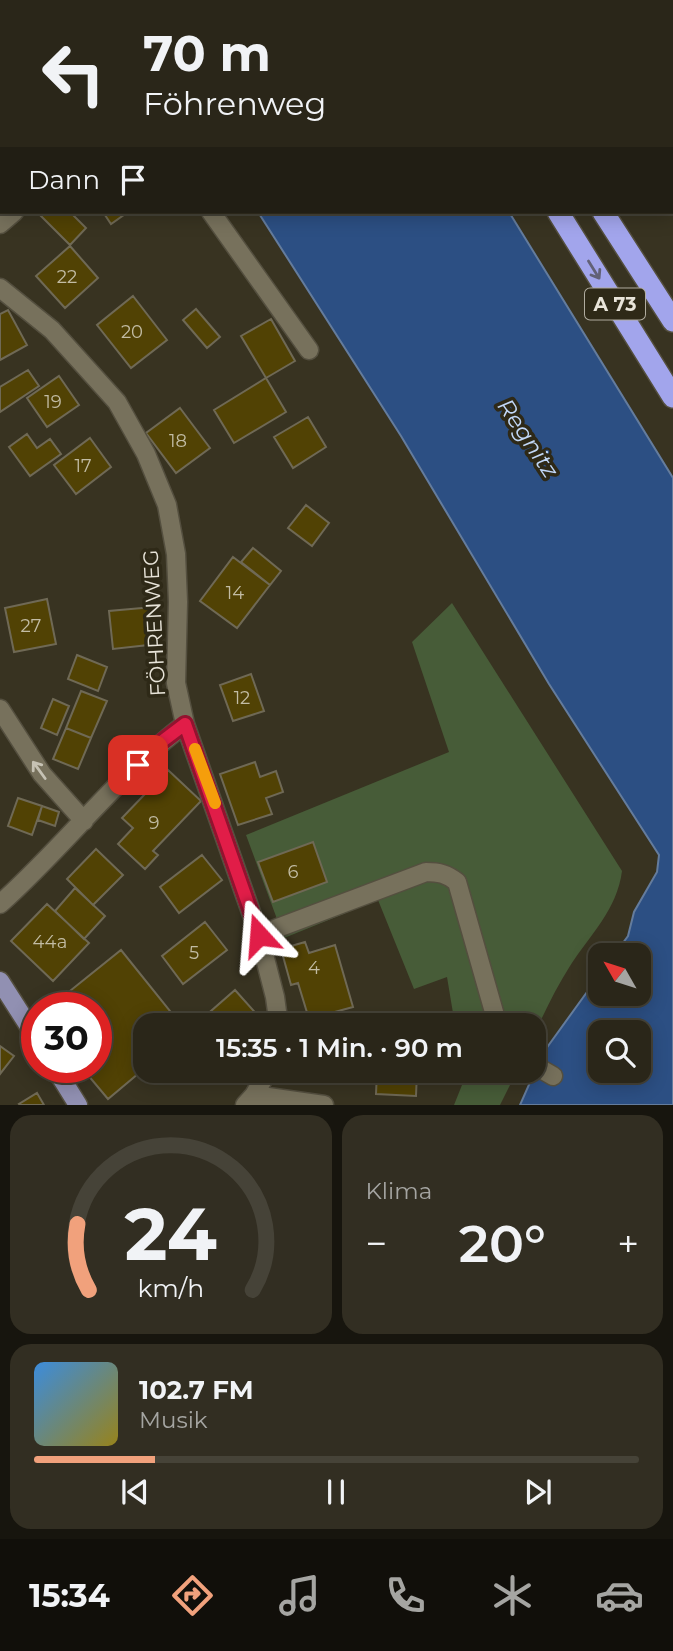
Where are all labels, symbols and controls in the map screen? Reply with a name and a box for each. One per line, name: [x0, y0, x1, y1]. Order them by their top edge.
text: 70 m: [143, 24, 271, 83]
icon: left: [28, 28, 119, 119]
text: Föhrenweg: [143, 84, 326, 123]
icon: arrive: [114, 161, 152, 199]
text: Dann: [28, 164, 100, 196]
one-way arrow: [587, 259, 601, 279]
house number: 22: [57, 266, 77, 288]
road number: A 73: [585, 288, 645, 320]
house number: 20: [121, 321, 143, 343]
house number: 19: [44, 391, 62, 413]
water label: Regnitz: [491, 393, 565, 483]
house number: 18: [169, 430, 187, 452]
house number: 17: [74, 455, 92, 477]
street label: FÖHRENWEG: [138, 549, 170, 697]
house number: 14: [226, 582, 244, 604]
house number: 27: [21, 615, 41, 637]
house number: 12: [234, 687, 250, 709]
pin: [108, 735, 168, 795]
icon: arrive: [119, 746, 157, 784]
one-way arrow: [32, 760, 47, 779]
house number: 9: [149, 812, 160, 834]
house number: 6: [288, 861, 299, 883]
position arrow: [222, 898, 296, 972]
house number: 44a: [33, 931, 67, 953]
house number: 5: [189, 942, 199, 964]
north arrow: [588, 943, 651, 1006]
map controls: [588, 943, 651, 1083]
house number: 4: [308, 957, 320, 979]
speed limit sign: 30: [21, 992, 112, 1083]
button: search: [588, 1020, 651, 1083]
text: 15:35 · 1 Min. · 90 m: [216, 1032, 463, 1064]
text: Klima: [366, 1177, 432, 1205]
text: 24: [125, 1191, 217, 1279]
text: 20°: [459, 1212, 546, 1275]
text: −: [366, 1220, 387, 1267]
text: +: [617, 1220, 639, 1267]
text: km/h: [137, 1273, 204, 1303]
text: 102.7 FM: [139, 1374, 254, 1406]
text: Musik: [139, 1406, 208, 1434]
icon: previous: [116, 1473, 154, 1511]
icon: pause: [317, 1473, 355, 1511]
icon: next: [519, 1473, 557, 1511]
icon: directions: [168, 1571, 217, 1620]
icon: music: [275, 1571, 324, 1620]
icon: phone: [381, 1571, 430, 1620]
icon: climate: [488, 1571, 537, 1620]
icon: car: [595, 1571, 644, 1620]
text: 15:34: [29, 1576, 110, 1615]

